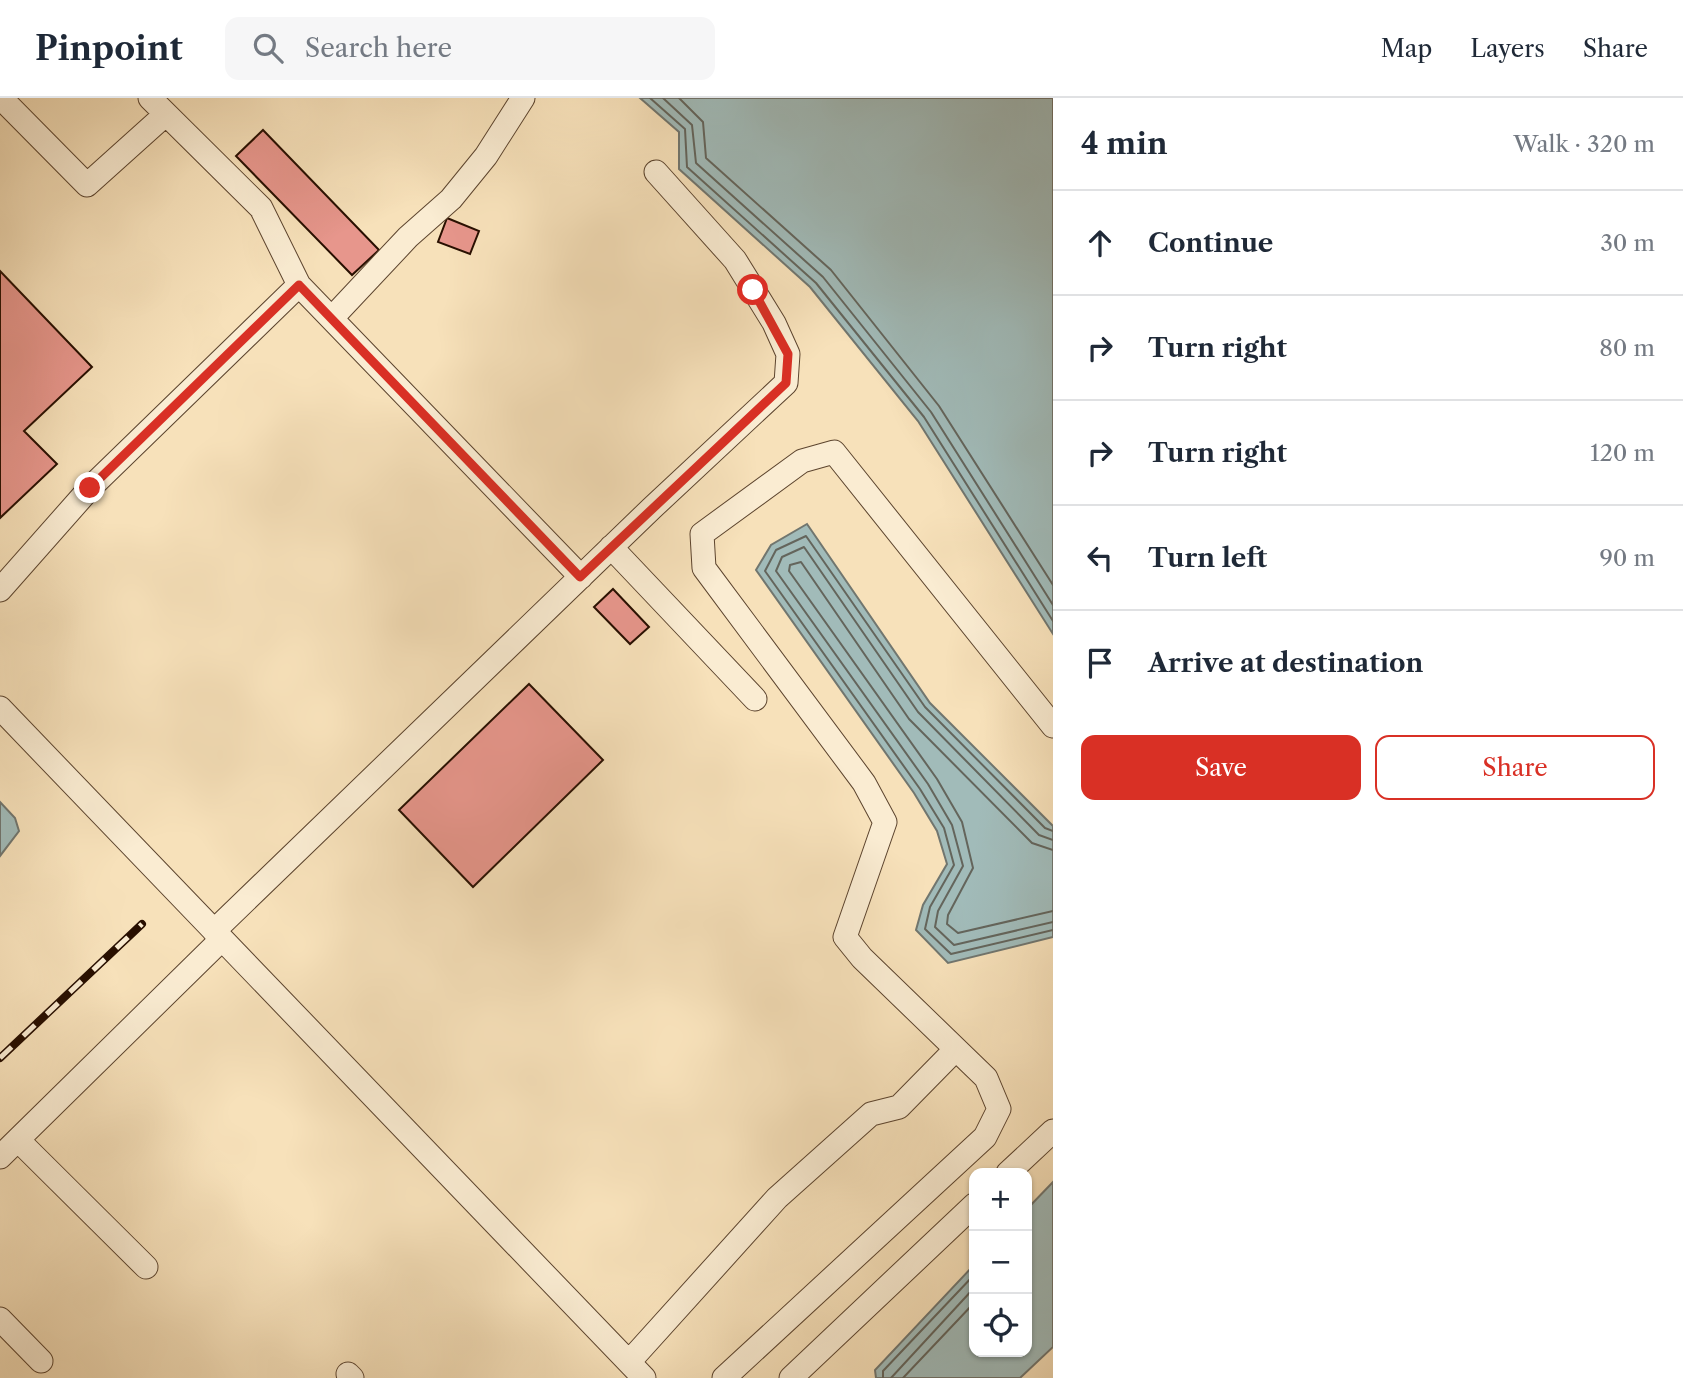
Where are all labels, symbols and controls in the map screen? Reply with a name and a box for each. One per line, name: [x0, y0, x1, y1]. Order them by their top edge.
search box: [225, 17, 715, 80]
text: Pinpoint: [35, 28, 183, 69]
icon: search: [249, 29, 287, 67]
text: Search here: [305, 32, 452, 64]
text: Map: [1381, 34, 1432, 63]
text: Layers: [1470, 34, 1545, 63]
text: Share: [1583, 34, 1648, 63]
text: 4 min: [1081, 125, 1167, 162]
text: Walk · 320 m: [1513, 130, 1655, 158]
icon: ahead: [1081, 224, 1119, 262]
text: Continue: [1148, 227, 1273, 259]
text: 30 m: [1600, 229, 1655, 257]
route start: [737, 274, 768, 305]
icon: right: [1081, 329, 1119, 367]
text: Turn right: [1148, 332, 1287, 364]
text: 80 m: [1599, 334, 1655, 362]
icon: right: [1081, 434, 1119, 472]
text: Turn right: [1148, 437, 1287, 469]
text: 120 m: [1590, 439, 1655, 467]
route end: [74, 472, 105, 503]
icon: left: [1081, 539, 1119, 577]
text: Turn left: [1148, 542, 1267, 574]
text: 90 m: [1599, 544, 1655, 572]
icon: arrive: [1081, 644, 1119, 682]
text: Arrive at destination: [1148, 647, 1423, 679]
button: Save: [1081, 735, 1361, 800]
button: Share: [1375, 735, 1655, 800]
map controls: [969, 1168, 1032, 1357]
button: +: [969, 1168, 1032, 1231]
button: −: [969, 1231, 1032, 1294]
button: locate: [969, 1294, 1032, 1357]

